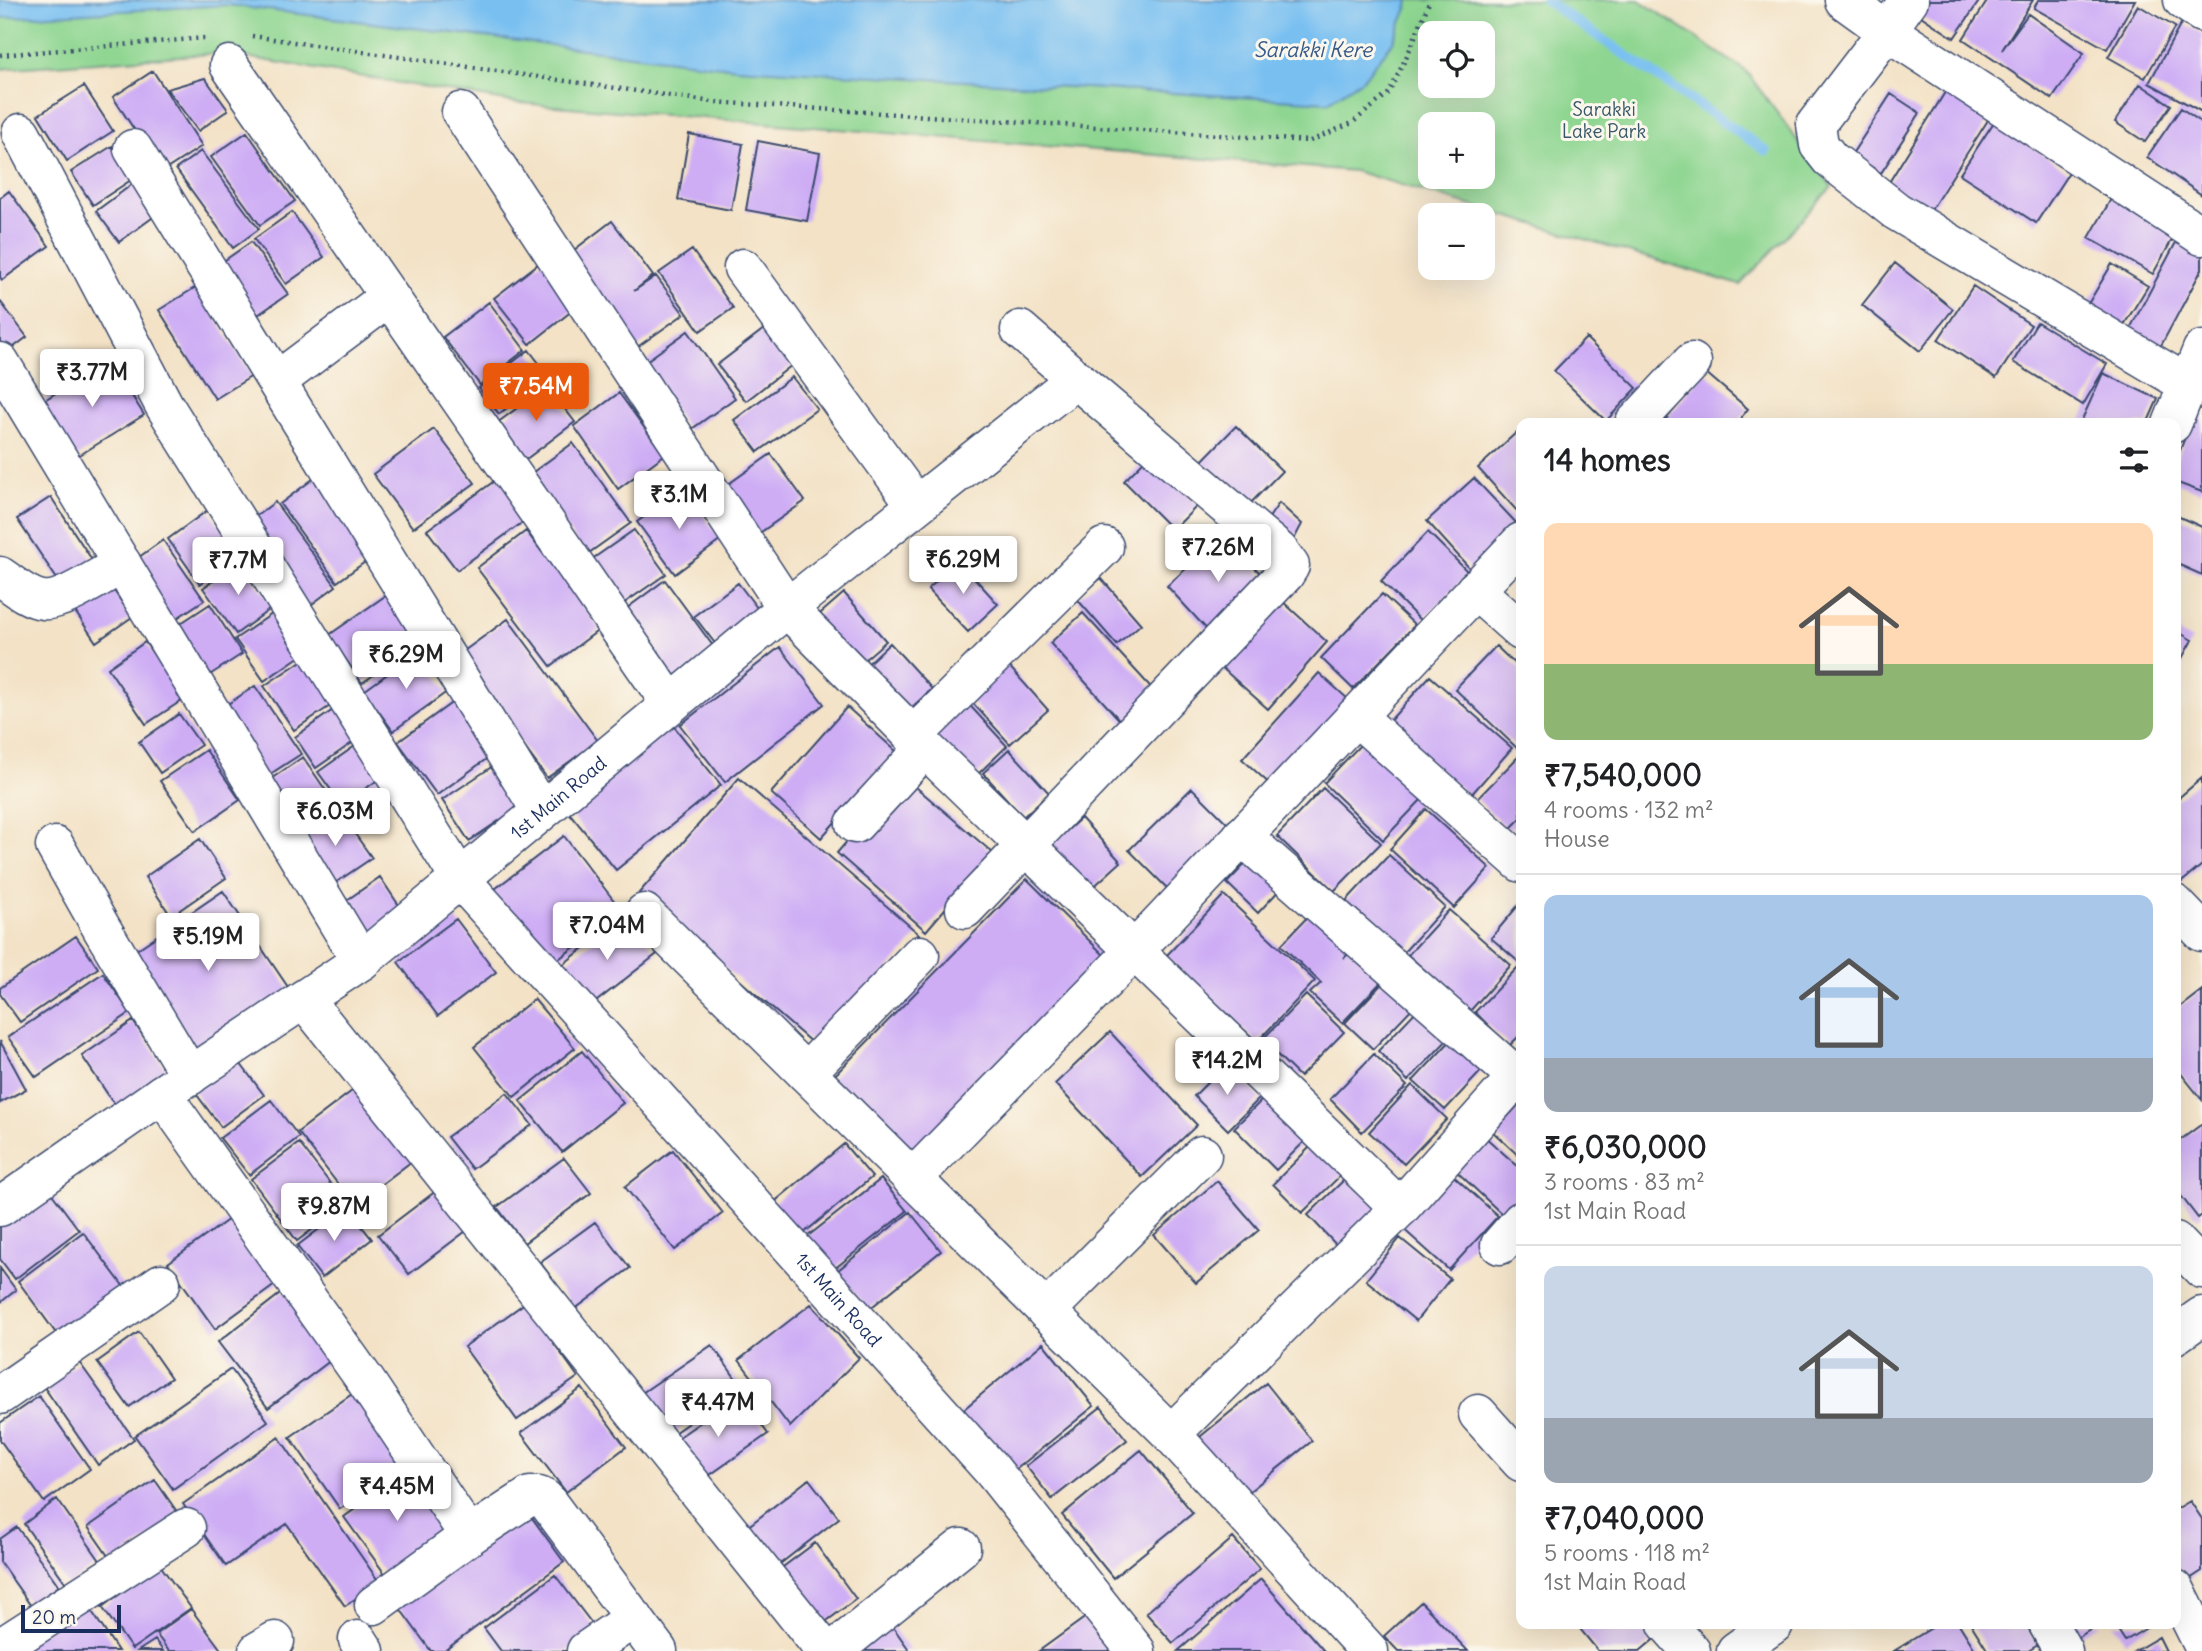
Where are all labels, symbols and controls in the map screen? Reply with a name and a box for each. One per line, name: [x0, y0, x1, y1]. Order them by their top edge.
map controls: [1418, 21, 1495, 280]
button: locate: [1418, 21, 1495, 98]
water label: Sarakki Kere: [1254, 36, 1374, 63]
park label: Sarakki Lake Park: [1562, 97, 1647, 143]
button: +: [1418, 112, 1495, 189]
button: −: [1418, 203, 1495, 280]
pin: ₹3.77M: [35, 350, 149, 409]
text: ₹3.77M: [56, 357, 128, 386]
pin: ₹7.54M: [479, 364, 593, 423]
text: ₹7.54M: [499, 371, 573, 400]
text: 14 homes: [1544, 441, 1671, 479]
icon: filters: [2115, 441, 2153, 479]
pin: ₹3.1M: [630, 472, 728, 531]
text: ₹3.1M: [650, 479, 708, 508]
pin: ₹7.26M: [1161, 524, 1275, 584]
text: ₹7.26M: [1181, 532, 1255, 561]
pin: ₹6.29M: [906, 536, 1020, 596]
pin: ₹7.7M: [189, 538, 287, 597]
text: ₹6.29M: [925, 544, 1001, 573]
text: ₹7.7M: [208, 545, 268, 574]
icon: home: [1786, 568, 1912, 694]
pin: ₹6.29M: [349, 632, 463, 691]
text: ₹6.29M: [368, 639, 444, 668]
street label: 1st Main Road: [505, 751, 611, 844]
text: ₹7,540,000: [1544, 756, 1702, 794]
pin: ₹6.03M: [278, 788, 392, 848]
text: 4 rooms · 132 m²: [1544, 795, 1714, 824]
text: ₹6.03M: [296, 796, 374, 825]
text: House: [1544, 824, 1610, 853]
pin: ₹7.04M: [550, 902, 664, 962]
text: ₹7.04M: [569, 910, 645, 939]
pin: ₹5.19M: [151, 914, 265, 973]
text: ₹5.19M: [172, 921, 244, 950]
icon: home: [1786, 940, 1912, 1066]
pin: ₹14.2M: [1170, 1038, 1284, 1097]
text: ₹14.2M: [1191, 1045, 1263, 1074]
text: ₹6,030,000: [1544, 1128, 1707, 1166]
text: 3 rooms · 83 m²: [1544, 1167, 1705, 1196]
pin: ₹9.87M: [277, 1184, 391, 1243]
text: ₹9.87M: [297, 1191, 371, 1220]
text: 1st Main Road: [1544, 1196, 1686, 1225]
street label: 1st Main Road: [790, 1248, 887, 1351]
icon: home: [1786, 1311, 1912, 1437]
pin: ₹4.47M: [661, 1380, 775, 1439]
text: ₹4.47M: [681, 1387, 755, 1416]
pin: ₹4.45M: [340, 1464, 454, 1523]
text: ₹4.45M: [359, 1471, 435, 1500]
text: ₹7,040,000: [1544, 1499, 1705, 1537]
text: 5 rooms · 118 m²: [1544, 1538, 1710, 1567]
text: 1st Main Road: [1544, 1567, 1686, 1596]
scale bar: [21, 1602, 121, 1634]
text: 20 m: [32, 1605, 76, 1629]

